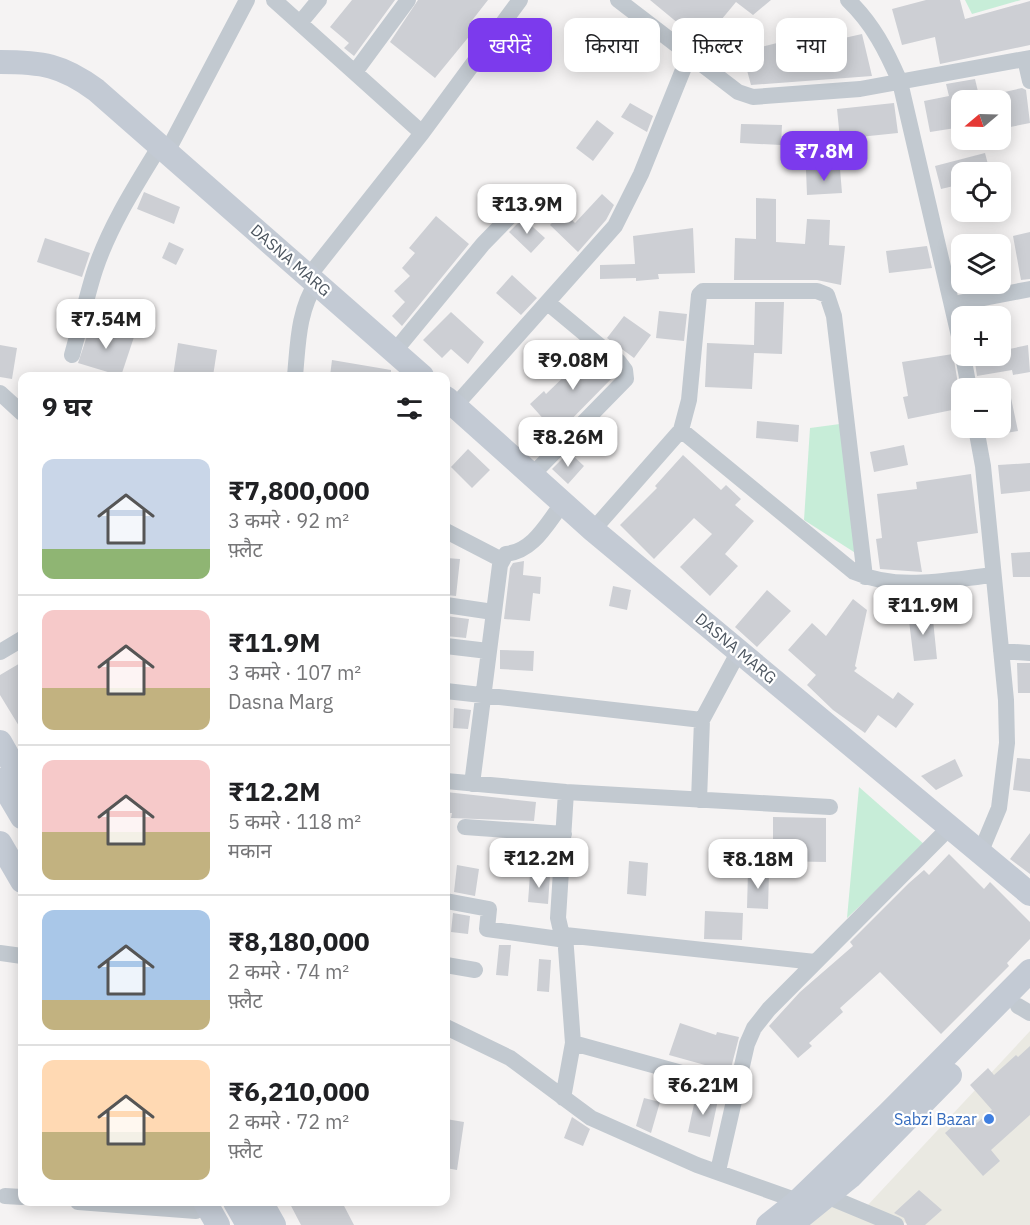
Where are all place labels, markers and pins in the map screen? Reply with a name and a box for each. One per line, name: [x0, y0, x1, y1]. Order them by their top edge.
pin: ₹7.8M: [782, 131, 866, 182]
pin: ₹13.9M: [478, 184, 576, 235]
pin: ₹7.54M: [57, 299, 155, 350]
pin: ₹9.08M: [524, 340, 622, 391]
pin: ₹8.26M: [519, 417, 617, 468]
pin: ₹11.9M: [874, 585, 972, 636]
pin: ₹12.2M: [490, 838, 588, 889]
pin: ₹8.18M: [709, 839, 807, 890]
pin: ₹6.21M: [654, 1065, 752, 1116]
place label: Sabzi Bazar: [894, 1109, 977, 1129]
marker: Sabzi Bazar: [982, 1112, 996, 1126]

